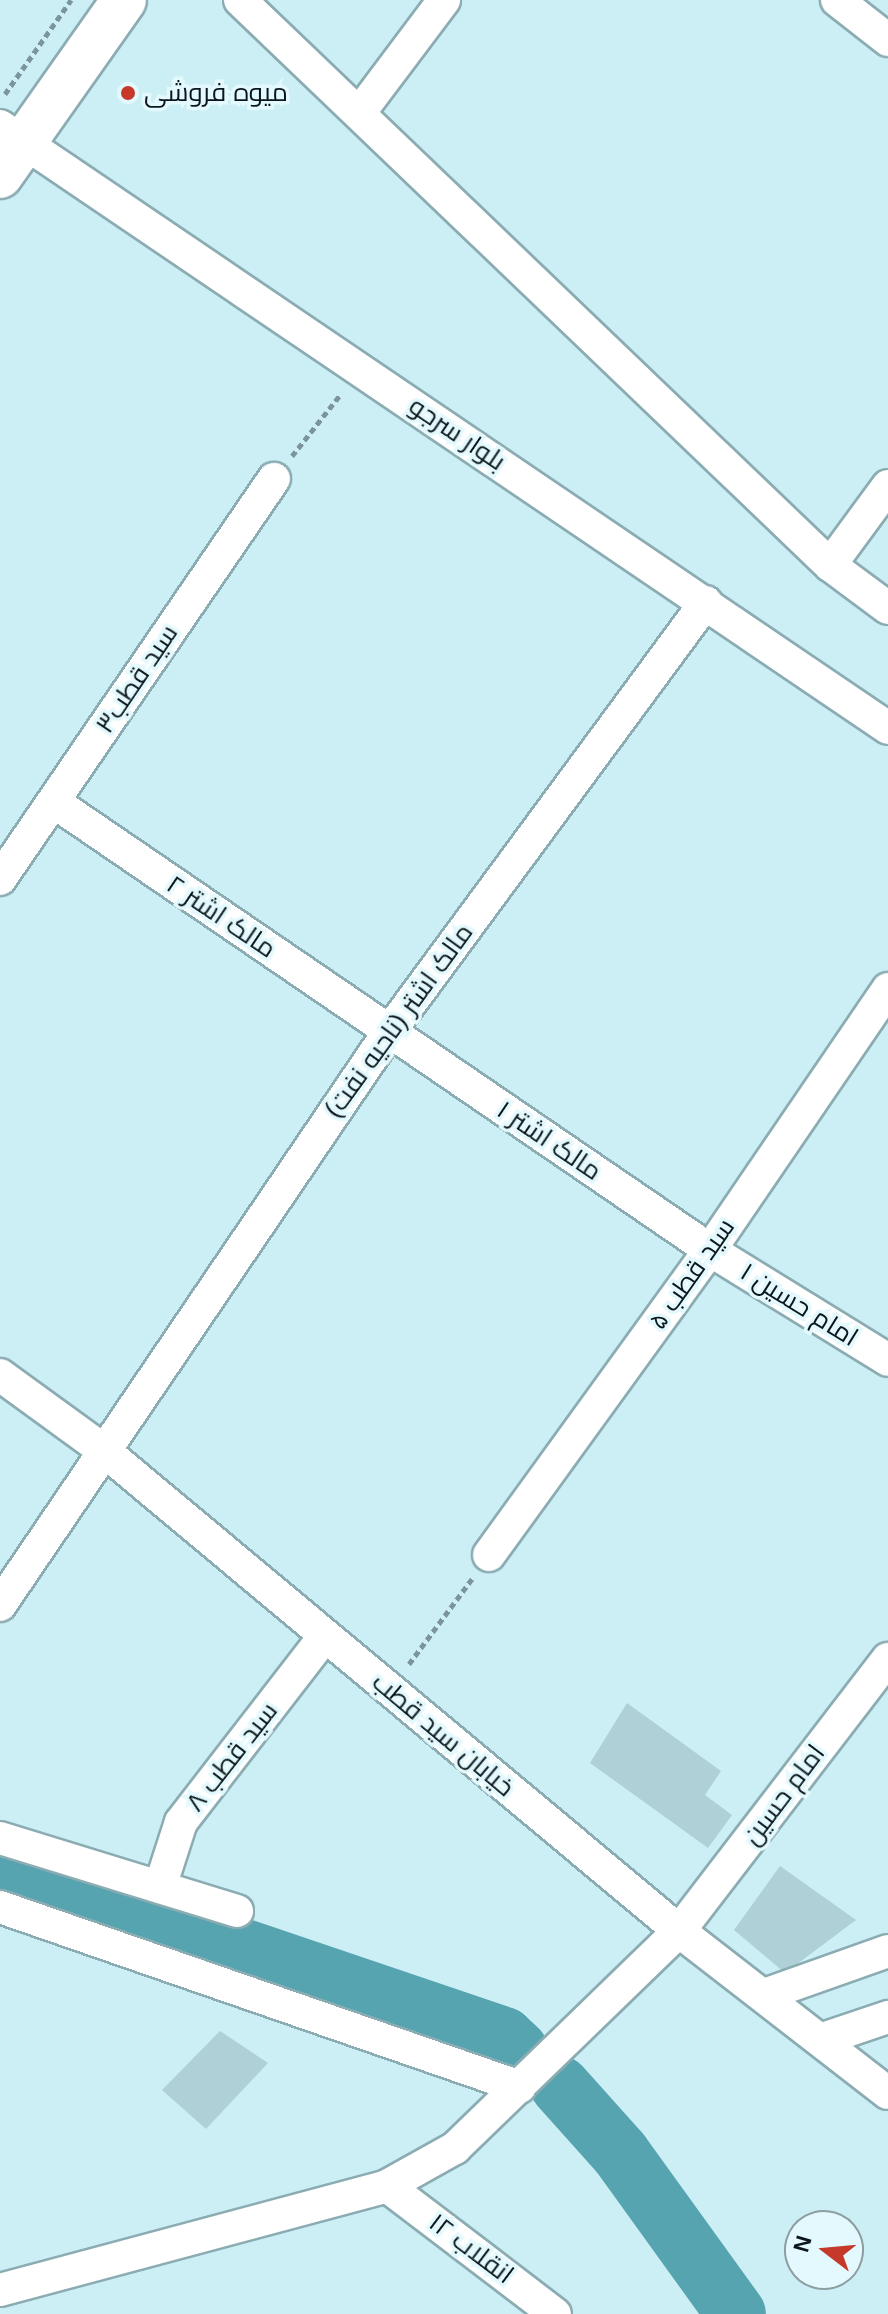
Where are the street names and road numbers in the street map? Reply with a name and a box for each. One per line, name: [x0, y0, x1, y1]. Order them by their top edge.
street label: بلوار سرجو: [403, 390, 511, 478]
street label: سید قطب۳: [89, 619, 185, 739]
street label: مالک اشتر ۲: [161, 869, 281, 965]
street label: مالک اشتر (ناحیه نفت): [318, 918, 480, 1124]
street label: مالک اشتر ۱: [491, 1095, 607, 1187]
street label: سید قطب ۵: [642, 1213, 742, 1335]
street label: امام حسین ۱: [734, 1257, 864, 1353]
street label: خیابان سید قطب: [366, 1667, 520, 1803]
street label: سید قطب ۸: [180, 1696, 284, 1818]
street label: امام حسین: [736, 1739, 832, 1851]
street label: انقلاب ۱۲: [423, 2207, 519, 2291]

